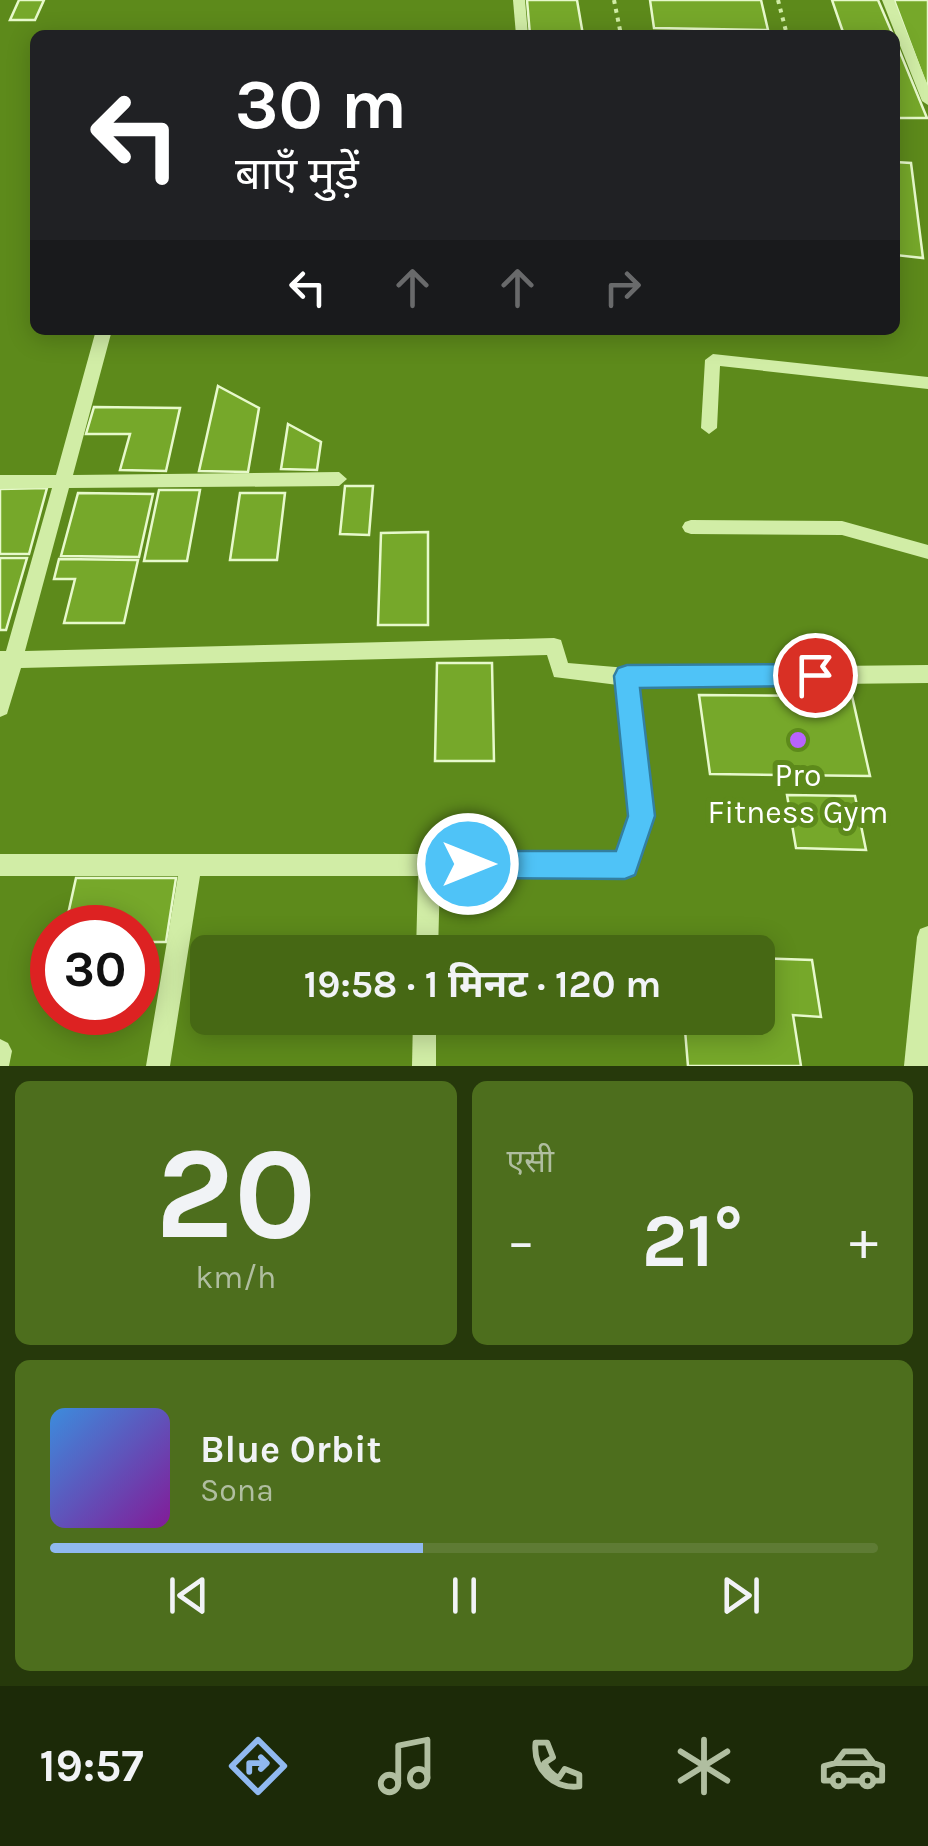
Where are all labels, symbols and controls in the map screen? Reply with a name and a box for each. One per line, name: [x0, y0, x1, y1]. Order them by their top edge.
text: 30 m: [235, 64, 407, 146]
icon: left: [70, 70, 200, 200]
text: बाएँ मुड़ें: [235, 148, 359, 200]
icon: left: [280, 260, 335, 315]
icon: ahead: [385, 260, 440, 315]
icon: ahead: [490, 260, 545, 315]
icon: right: [595, 260, 650, 315]
pin: [773, 633, 858, 718]
icon: arrive: [788, 648, 843, 703]
marker: Pro Fitness Gym: [787, 729, 809, 751]
place label: Pro Fitness Gym: [708, 757, 888, 831]
position arrow: [416, 812, 520, 916]
speed limit sign: 30: [30, 905, 160, 1035]
text: 19:58 · 1 मिनट · 120 m: [304, 962, 661, 1007]
text: 20: [155, 1118, 316, 1270]
text: एसी: [507, 1143, 554, 1180]
text: 21°: [642, 1197, 743, 1285]
text: −: [507, 1209, 535, 1273]
text: +: [849, 1209, 878, 1273]
text: km/h: [195, 1259, 276, 1296]
text: Blue Orbit: [200, 1427, 381, 1472]
text: Sona: [200, 1472, 274, 1509]
icon: previous: [161, 1568, 216, 1623]
icon: pause: [437, 1568, 492, 1623]
icon: next: [713, 1568, 768, 1623]
icon: directions: [223, 1731, 293, 1801]
icon: music: [372, 1731, 442, 1801]
icon: phone: [521, 1731, 591, 1801]
icon: climate: [669, 1731, 739, 1801]
icon: car: [818, 1731, 888, 1801]
text: 19:57: [39, 1740, 144, 1792]

